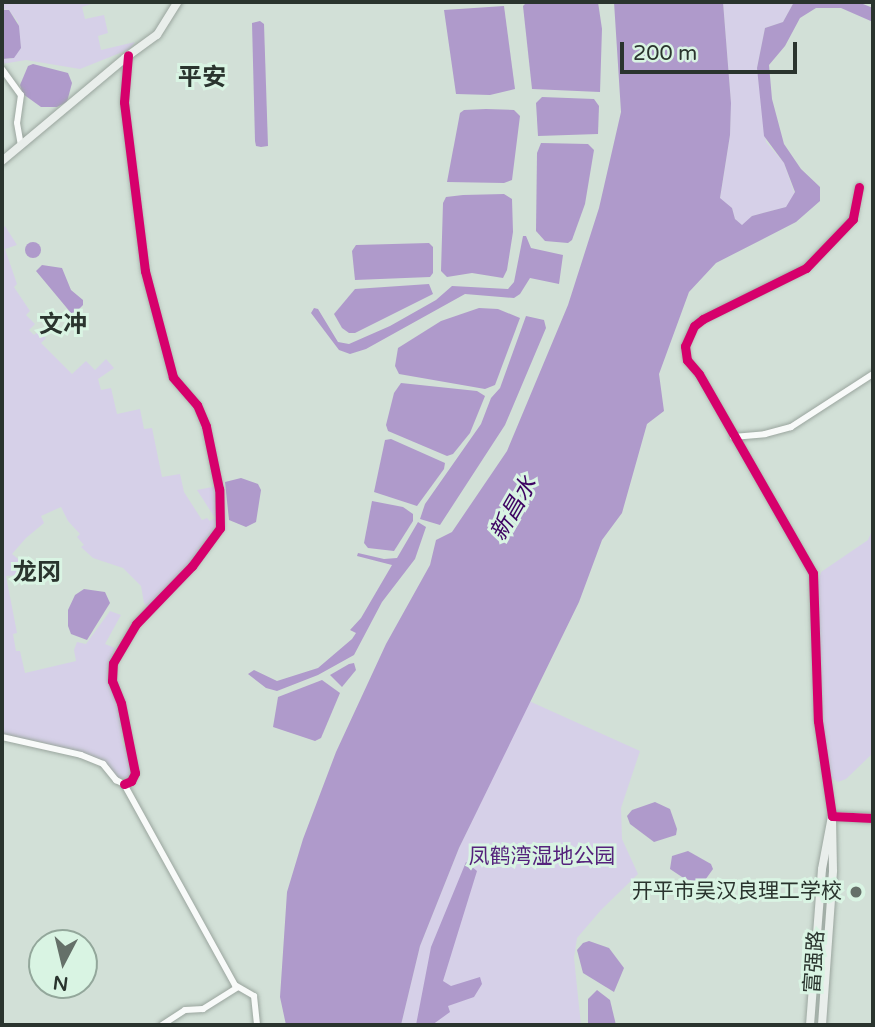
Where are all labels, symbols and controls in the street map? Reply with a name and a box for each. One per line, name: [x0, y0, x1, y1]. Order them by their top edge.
scale bar: [623, 28, 800, 72]
text: 200 m: [633, 41, 697, 66]
district label: 平安: [178, 64, 226, 92]
district label: 文冲: [39, 311, 87, 339]
water label: 新昌水: [485, 472, 543, 546]
district label: 龙冈: [13, 559, 61, 587]
park label: 凤鹤湾湿地公园: [469, 844, 615, 870]
place label: 开平市吴汉良理工学校: [632, 879, 842, 905]
marker: 开平市吴汉良理工学校: [848, 884, 864, 900]
north arrow: [28, 929, 98, 999]
street label: 富强路: [800, 930, 830, 994]
text: N: [52, 971, 70, 995]

